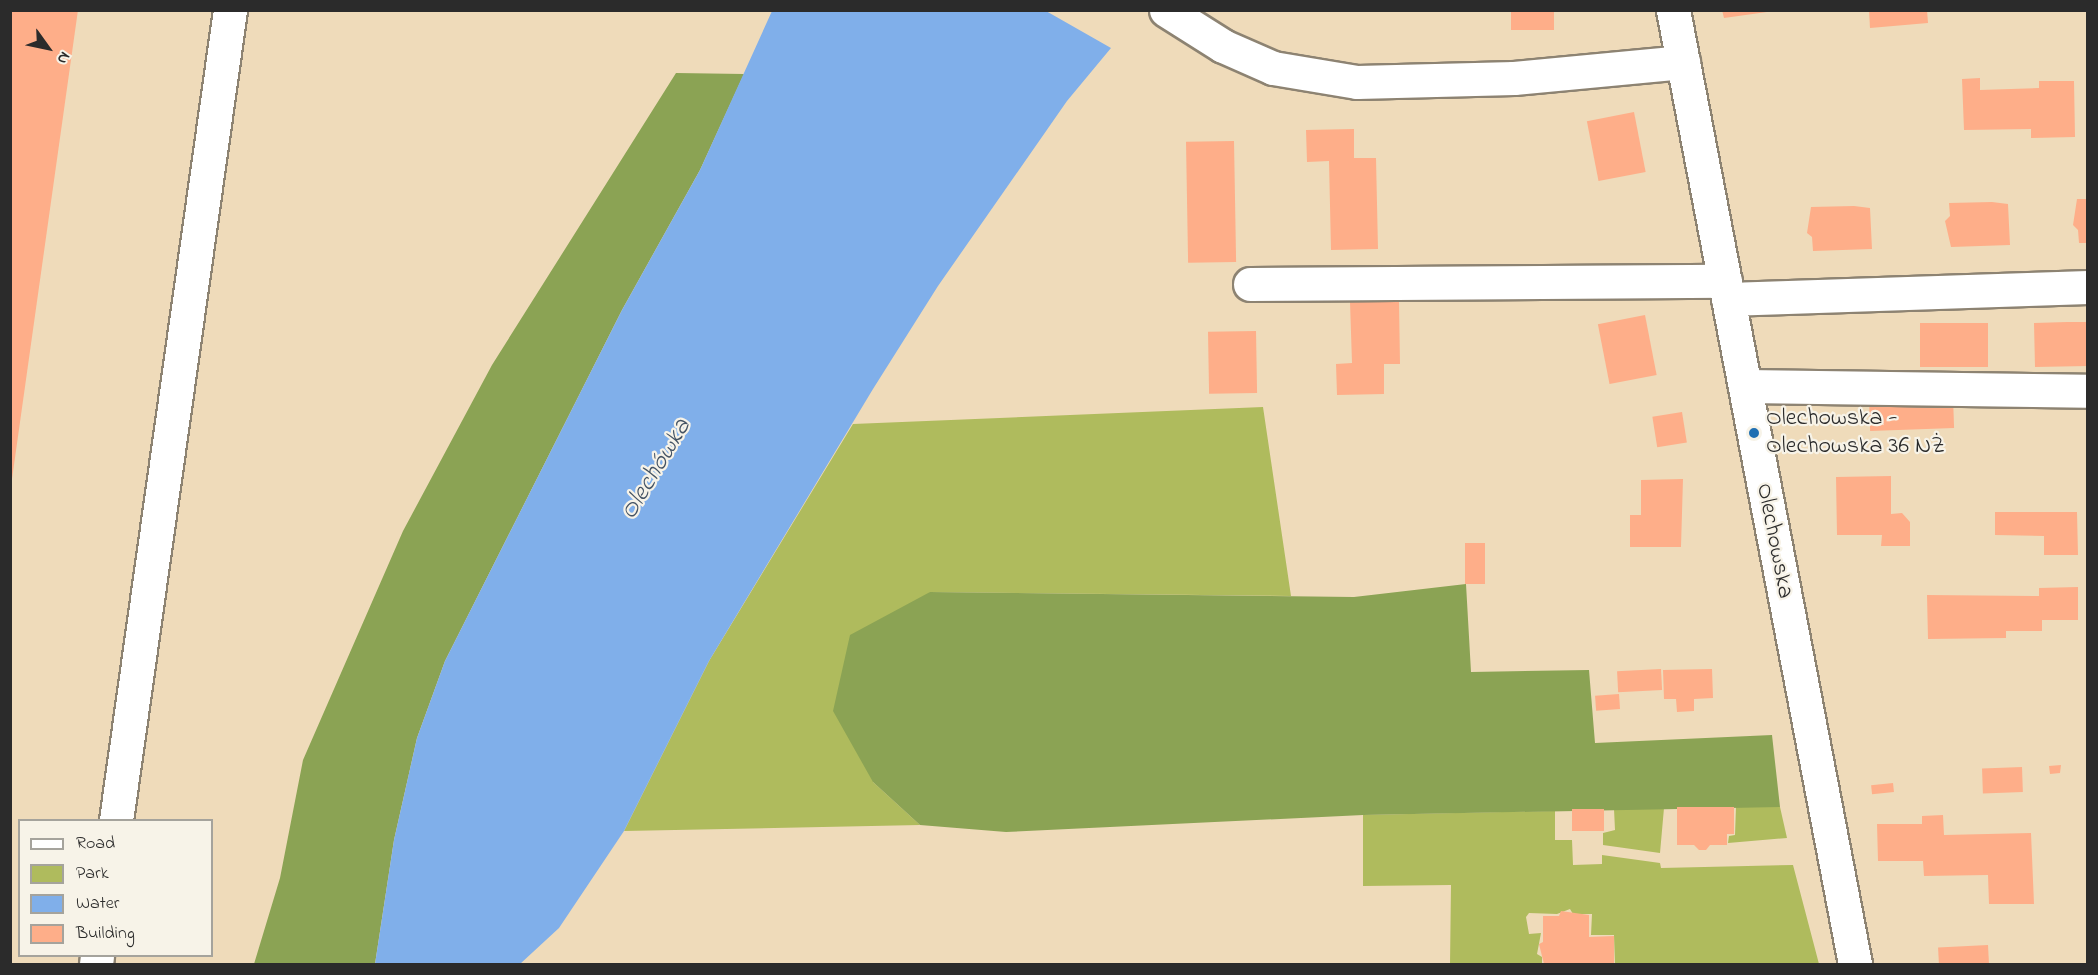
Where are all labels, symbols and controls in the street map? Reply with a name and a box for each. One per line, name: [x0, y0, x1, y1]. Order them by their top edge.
north arrow: [18, 18, 78, 78]
text: N: [50, 47, 76, 69]
place label: Olechowska - Olechowska 36 NŻ: [1766, 405, 1945, 461]
water label: Olechówka: [615, 414, 699, 526]
marker: Olechowska - Olechowska 36 NŻ: [1747, 426, 1761, 440]
street label: Olechowska: [1749, 481, 1799, 601]
legend: [18, 819, 213, 957]
text: Road: [76, 831, 115, 857]
text: Park: [76, 861, 109, 887]
text: Water: [76, 891, 119, 917]
text: Building: [76, 921, 135, 947]

